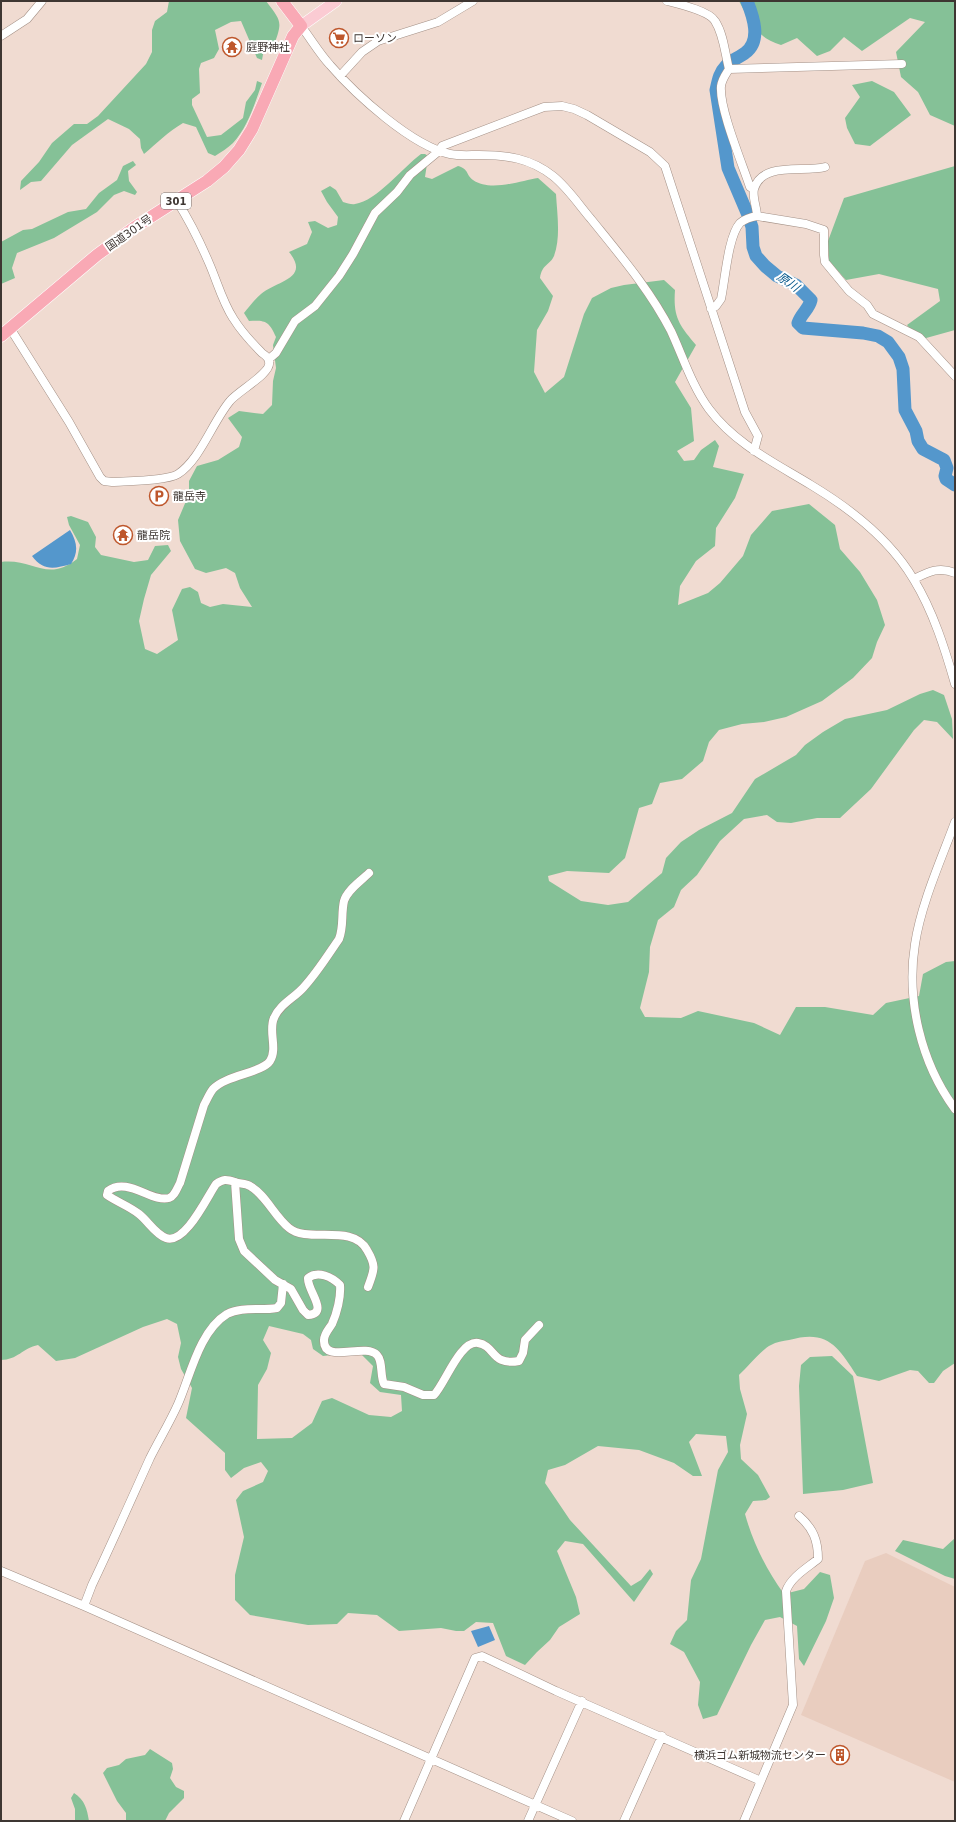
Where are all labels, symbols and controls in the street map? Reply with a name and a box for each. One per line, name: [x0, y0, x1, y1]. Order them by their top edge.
supermarket icon: ローソン: [328, 27, 350, 49]
place label: ローソン: [353, 32, 397, 45]
temple icon: 庭野神社: [221, 36, 243, 58]
place label: 庭野神社: [246, 41, 290, 54]
road number: 301: [161, 193, 191, 209]
street label: 国道301号: [103, 212, 155, 254]
water label: 原川: [774, 269, 803, 296]
parking icon: 龍岳寺: [148, 485, 170, 507]
place label: 龍岳寺: [173, 490, 206, 503]
temple icon: 龍岳院: [112, 524, 134, 546]
place label: 龍岳院: [137, 529, 170, 542]
building icon: 横浜ゴム新城物流センター: [829, 1744, 851, 1766]
place label: 横浜ゴム新城物流センター: [694, 1749, 826, 1762]

